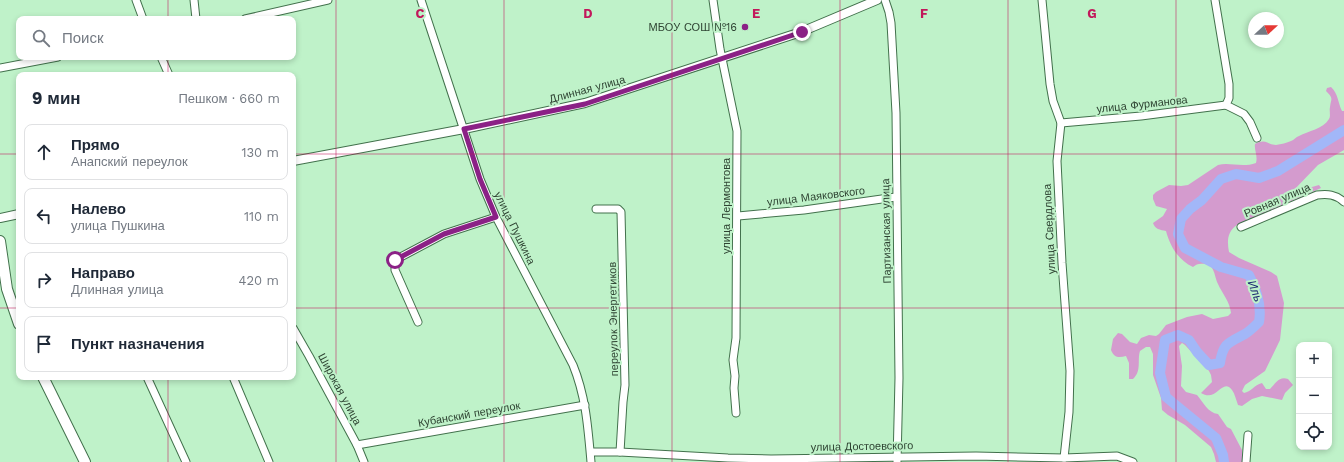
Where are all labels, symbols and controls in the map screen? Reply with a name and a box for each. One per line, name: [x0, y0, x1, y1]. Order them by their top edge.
text: C: [416, 6, 425, 21]
text: D: [583, 6, 593, 21]
text: E: [752, 6, 760, 21]
text: F: [920, 6, 928, 21]
text: G: [1087, 6, 1097, 21]
north arrow: [1248, 12, 1284, 48]
search box: [16, 16, 296, 60]
place label: МБОУ СОШ №16: [649, 21, 737, 34]
marker: МБОУ СОШ №16: [740, 22, 750, 32]
route end: [793, 23, 811, 41]
icon: search: [30, 27, 52, 49]
text: Поиск: [62, 29, 104, 47]
street label: Длинная улица: [548, 73, 627, 106]
text: 9 мин: [32, 88, 81, 108]
text: Пешком · 660 m: [178, 91, 280, 106]
street label: улица Фурманова: [1096, 93, 1189, 116]
text: Прямо: [71, 136, 120, 154]
icon: ahead: [33, 141, 55, 163]
text: 130 m: [241, 145, 279, 160]
text: Анапский переулок: [71, 154, 188, 169]
street label: улица Лермонтова: [720, 157, 733, 254]
street label: Партизанская улица: [879, 178, 894, 284]
street label: Ровная улица: [1242, 180, 1313, 220]
street label: улица Свердлова: [1041, 183, 1058, 275]
street label: улица Маяковского: [766, 184, 866, 209]
street label: улица Пушкина: [491, 190, 538, 268]
text: Налево: [71, 200, 126, 218]
icon: left: [33, 205, 55, 227]
text: 110 m: [244, 209, 279, 224]
text: улица Пушкина: [71, 218, 165, 233]
route start: [386, 251, 404, 269]
street label: переулок Энергетиков: [606, 261, 621, 376]
text: Направо: [71, 264, 135, 282]
icon: right: [33, 269, 55, 291]
text: 420 m: [239, 273, 279, 288]
water label: Иль: [1245, 278, 1265, 304]
text: Длинная улица: [71, 282, 163, 297]
icon: arrive: [33, 333, 55, 355]
text: Пункт назначения: [71, 335, 204, 353]
map controls: [1296, 342, 1332, 450]
button: +: [1296, 342, 1332, 378]
street label: Широкая улица: [315, 351, 364, 428]
button: −: [1296, 378, 1332, 414]
street label: Кубанский переулок: [417, 399, 521, 430]
button: locate: [1296, 414, 1332, 450]
street label: улица Достоевского: [811, 439, 913, 454]

